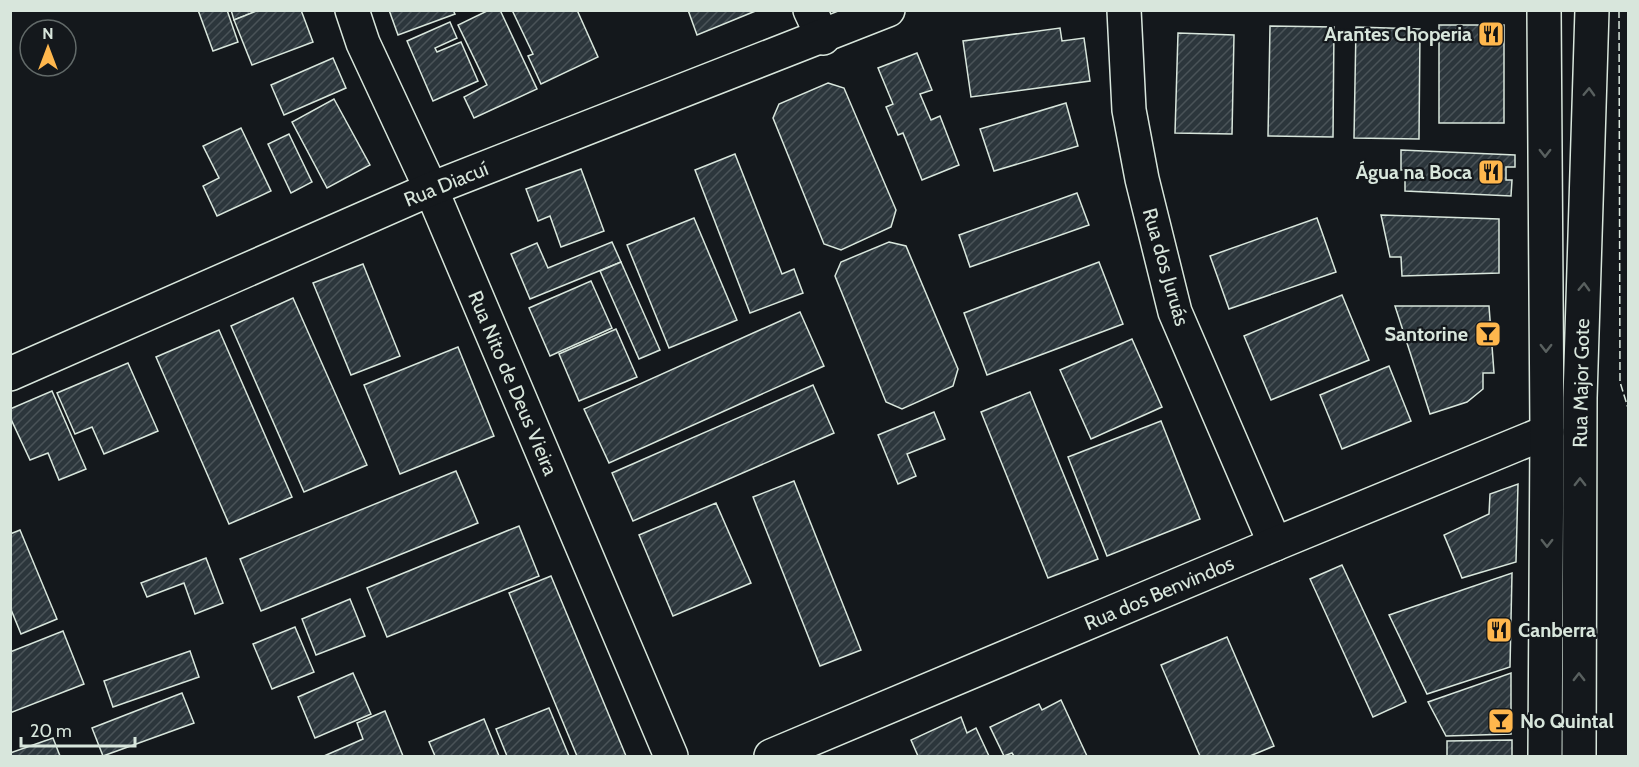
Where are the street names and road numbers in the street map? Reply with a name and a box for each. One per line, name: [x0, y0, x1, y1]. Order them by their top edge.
street label: Rua Diacuí: [400, 156, 492, 212]
street label: Rua dos Juruás: [1138, 205, 1194, 329]
street label: Rua Nito de Deus Vieira: [463, 287, 563, 479]
street label: Rua Major Gote: [1568, 318, 1594, 448]
street label: Rua dos Benvindos: [1081, 551, 1237, 635]

